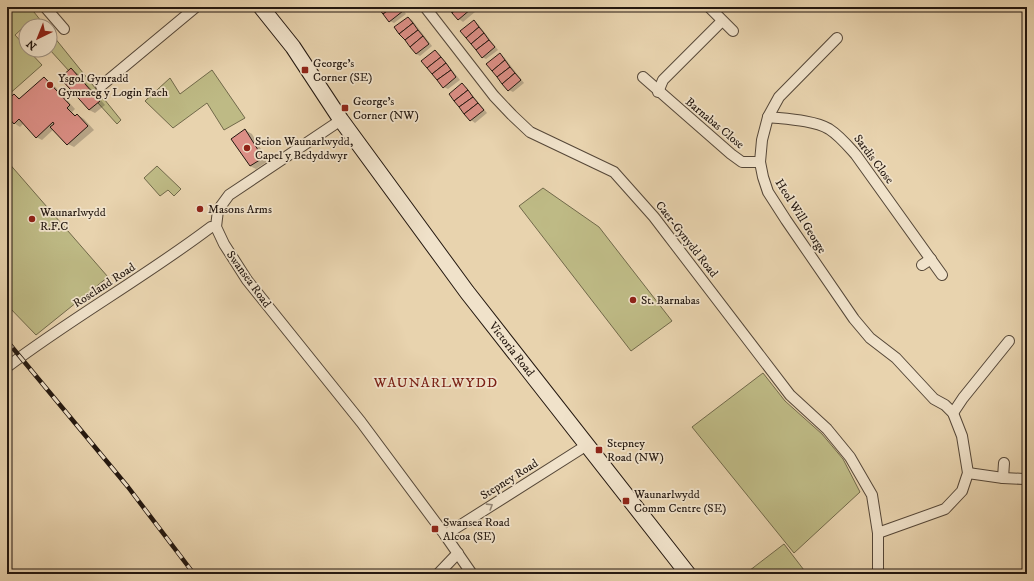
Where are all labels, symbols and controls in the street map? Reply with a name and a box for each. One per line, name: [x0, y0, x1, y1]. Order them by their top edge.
north arrow: [18, 18, 58, 58]
text: N: [24, 36, 40, 53]
place label: George's Corner (SE): [313, 56, 372, 85]
marker: George's Corner (SE): [300, 65, 310, 75]
place label: Ysgol Gynradd Gymraeg y Login Fach: [58, 71, 169, 100]
marker: Ysgol Gynradd Gymraeg y Login Fach: [45, 80, 55, 90]
place label: George's Corner (NW): [353, 94, 419, 123]
street label: Barnabas Close: [682, 94, 747, 152]
marker: George's Corner (NW): [340, 103, 350, 113]
street label: Sardis Close: [850, 132, 897, 187]
place label: Seion Waunarlwydd, Capel y Bedyddwyr: [255, 134, 353, 163]
marker: Seion Waunarlwydd, Capel y Bedyddwyr: [242, 143, 252, 153]
street label: Heol Will George: [772, 176, 830, 256]
street label: Caer-Gynydd Road: [652, 198, 721, 280]
place label: Masons Arms: [208, 202, 272, 217]
marker: Masons Arms: [195, 204, 205, 214]
place label: Waunarlwydd R.F.C: [39, 205, 106, 234]
marker: Waunarlwydd R.F.C: [27, 214, 37, 224]
street label: Swansea Road: [223, 248, 274, 311]
street label: Roseland Road: [70, 260, 138, 311]
place label: St. Barnabas: [641, 293, 700, 308]
marker: St. Barnabas: [628, 295, 638, 305]
street label: Victoria Road: [485, 318, 538, 380]
district label: WAUNARLWYDD: [373, 374, 498, 392]
place label: Stepney Road (NW): [607, 436, 664, 465]
marker: Stepney Road (NW): [594, 445, 604, 455]
street label: Stepney Road: [478, 456, 541, 503]
place label: Waunarlwydd Comm Centre (SE): [633, 487, 726, 516]
marker: Waunarlwydd Comm Centre (SE): [621, 496, 631, 506]
one-way arrow: [486, 503, 493, 511]
place label: Swansea Road Alcoa (SE): [443, 515, 510, 544]
marker: Swansea Road Alcoa (SE): [430, 524, 440, 534]

